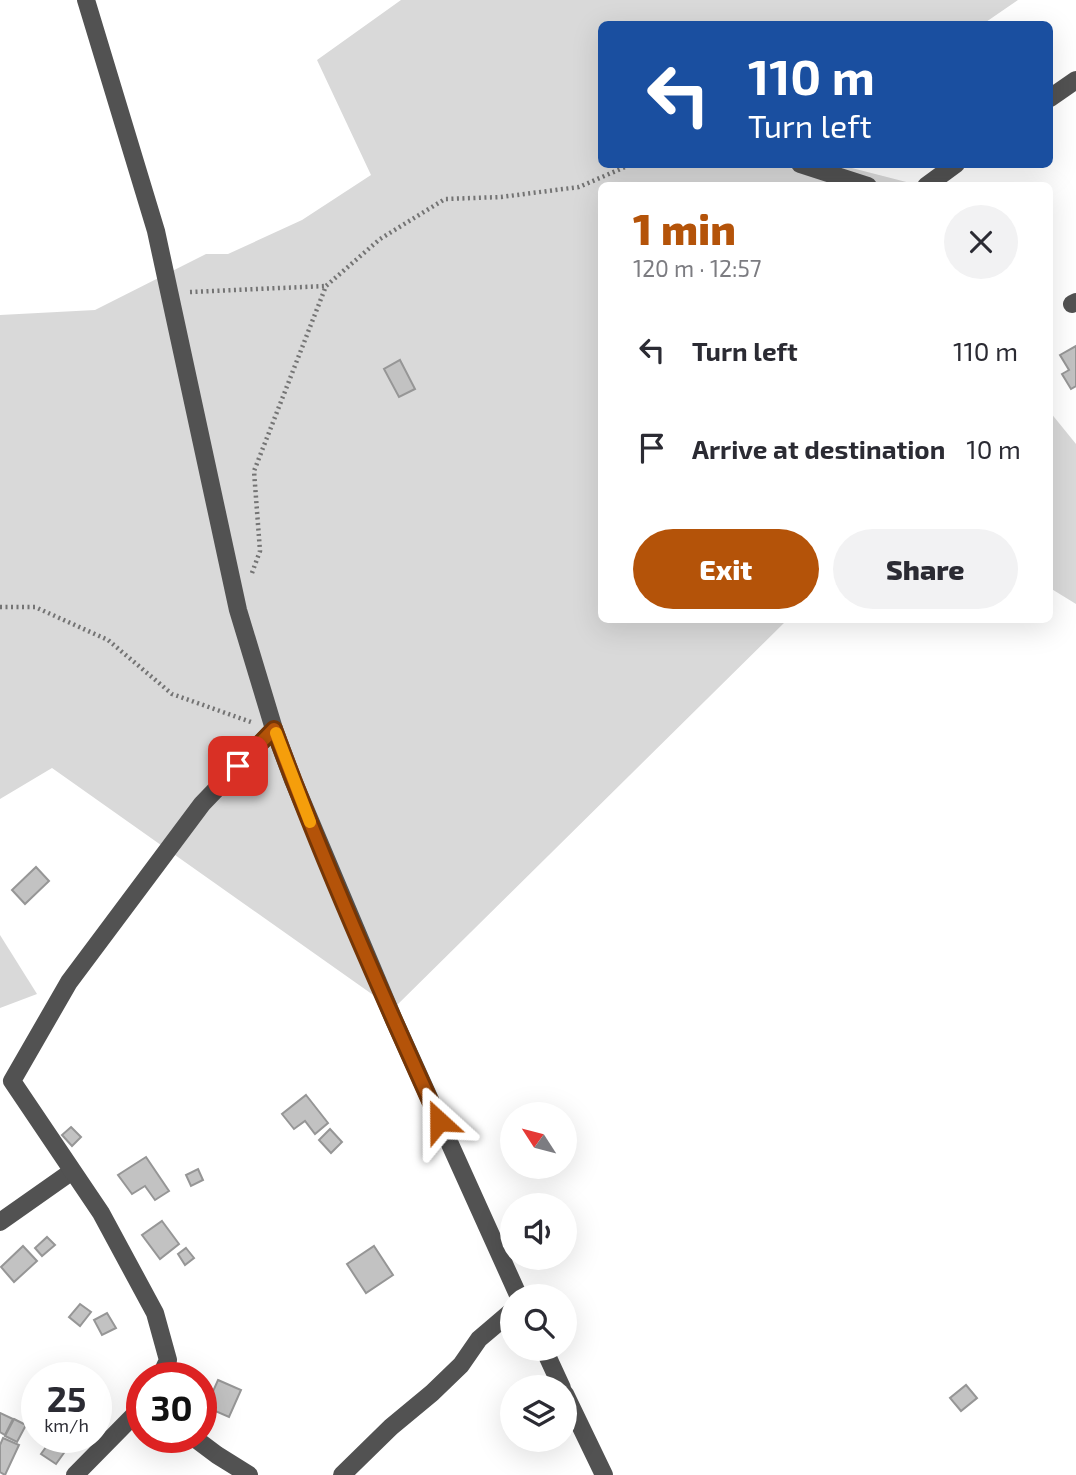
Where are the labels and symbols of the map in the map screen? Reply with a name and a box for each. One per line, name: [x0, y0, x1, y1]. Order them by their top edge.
pin: [208, 736, 268, 796]
position arrow: [402, 1084, 476, 1158]
north arrow: [500, 1102, 578, 1180]
speed limit sign: 30: [126, 1362, 217, 1453]

